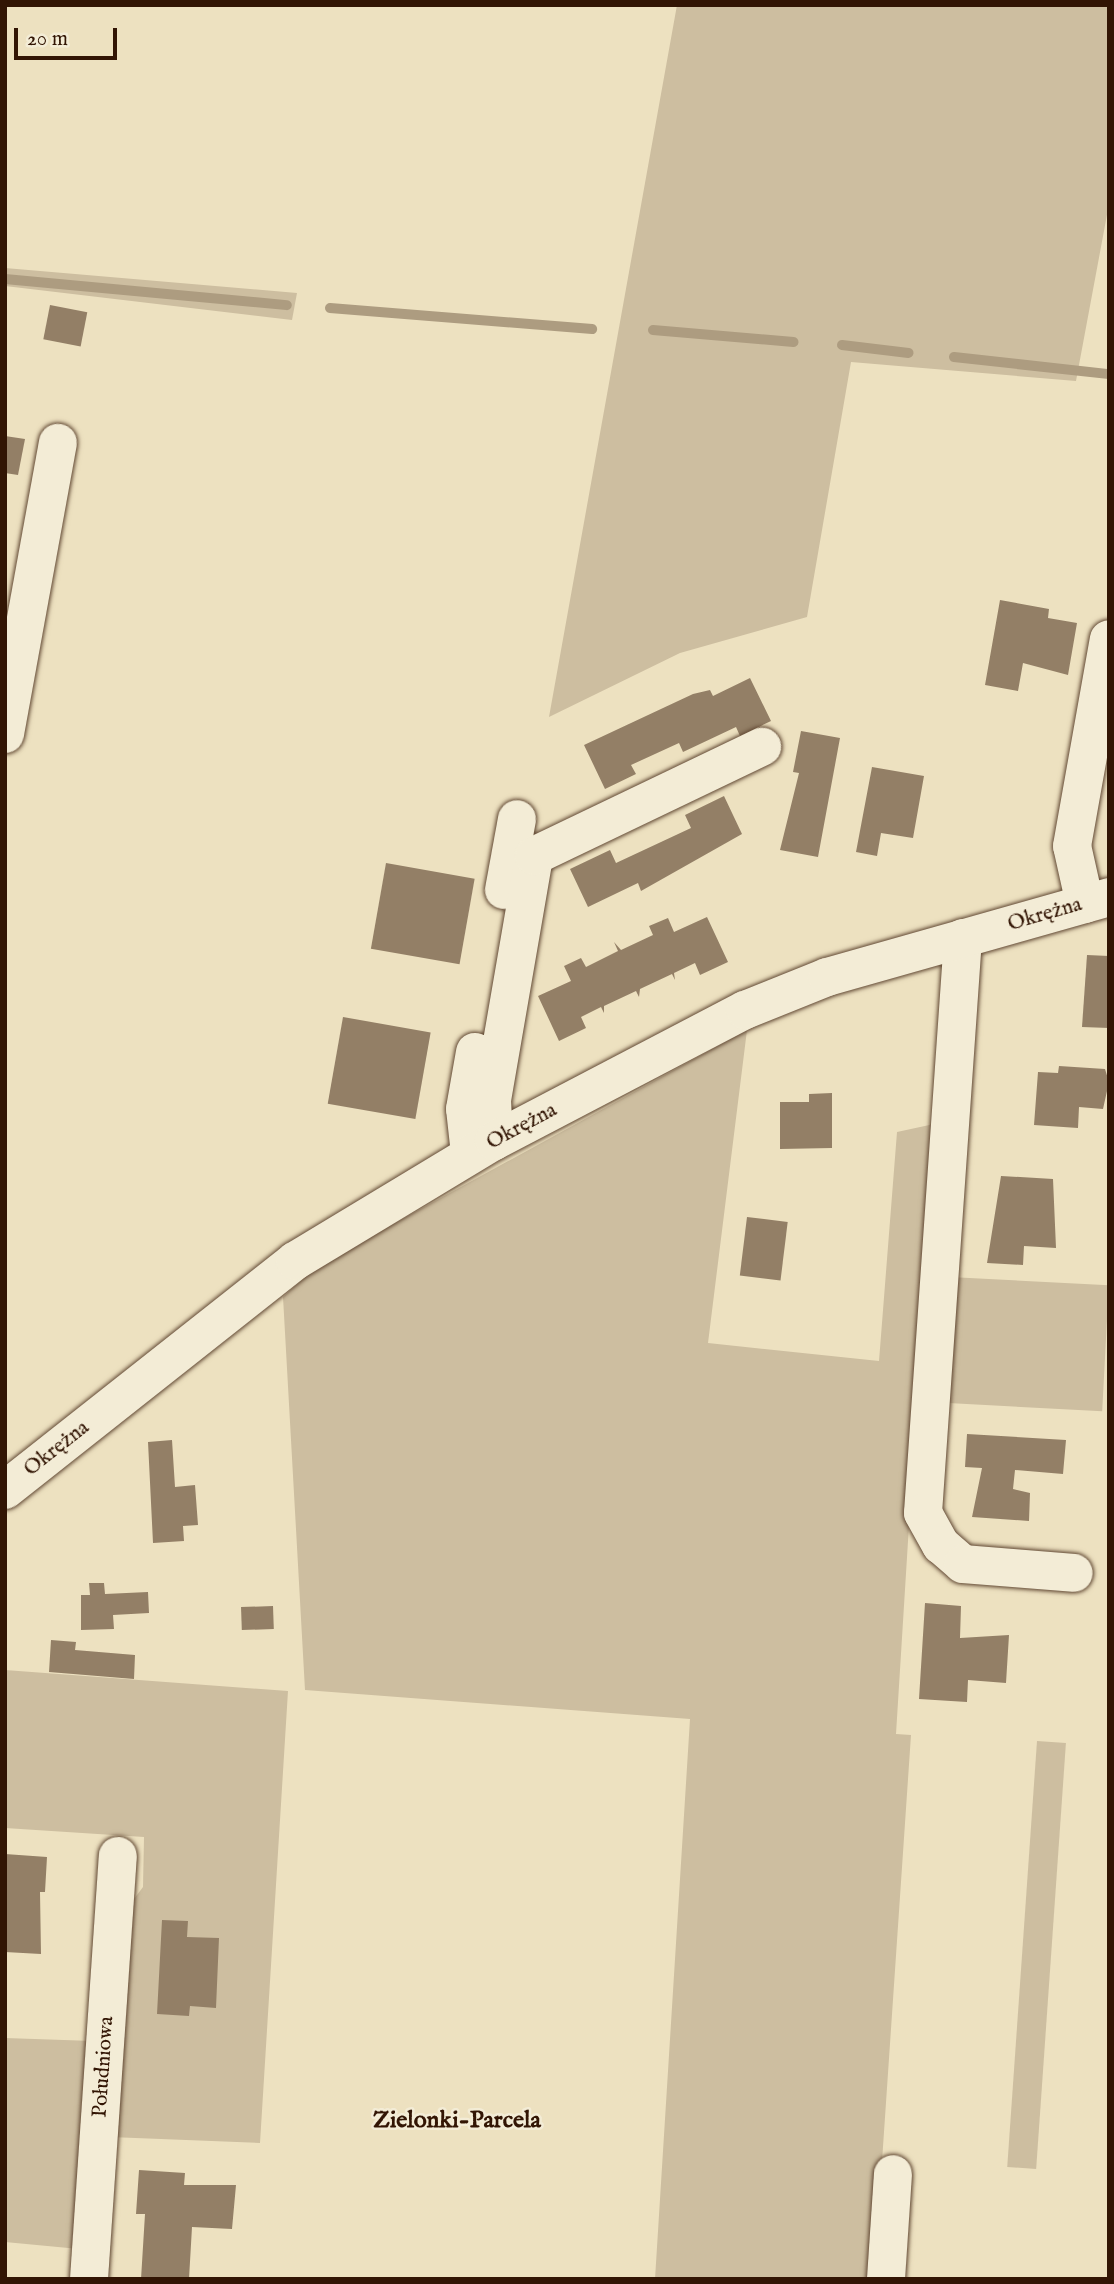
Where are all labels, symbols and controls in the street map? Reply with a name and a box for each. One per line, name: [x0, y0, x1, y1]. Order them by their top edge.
scale bar: [18, 14, 121, 58]
text: 20 m: [27, 26, 68, 53]
street label: Okrężna: [1005, 892, 1085, 938]
street label: Okrężna: [483, 1098, 561, 1156]
street label: Okrężna: [19, 1416, 95, 1482]
street label: Południowa: [88, 2016, 120, 2118]
district label: Zielonki-Parcela: [373, 2107, 541, 2135]

